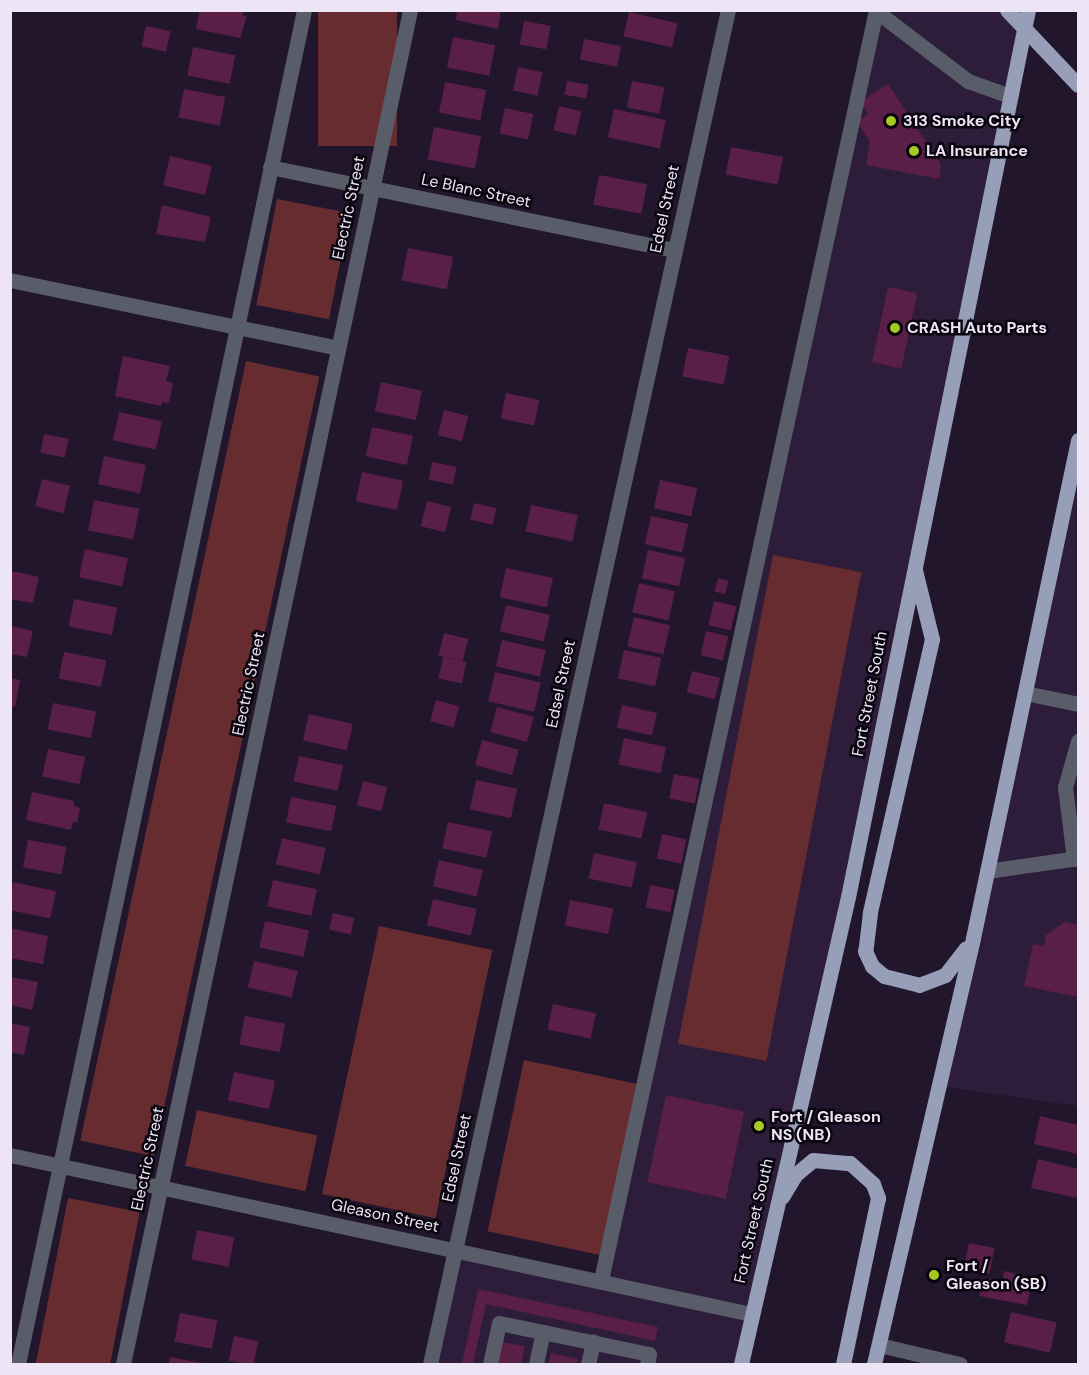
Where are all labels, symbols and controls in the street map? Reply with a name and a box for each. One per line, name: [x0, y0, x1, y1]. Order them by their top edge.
place label: 313 Smoke City: [903, 111, 1021, 131]
marker: 313 Smoke City: [884, 114, 898, 128]
place label: LA Insurance: [926, 141, 1028, 161]
marker: LA Insurance: [907, 144, 921, 158]
street label: Electric Street: [329, 154, 369, 262]
street label: Edsel Street: [646, 163, 684, 255]
street label: Le Blanc Street: [420, 170, 532, 212]
place label: CRASH Auto Parts: [907, 318, 1047, 338]
marker: CRASH Auto Parts: [888, 321, 902, 335]
street label: Electric Street: [229, 630, 269, 738]
street label: Fort Street South: [848, 630, 892, 758]
street label: Edsel Street: [542, 638, 580, 730]
street label: Electric Street: [128, 1105, 168, 1213]
place label: Fort / Gleason NS (NB): [771, 1107, 881, 1145]
street label: Edsel Street: [438, 1112, 476, 1204]
marker: Fort / Gleason NS (NB): [752, 1119, 766, 1133]
street label: Fort Street South: [730, 1157, 778, 1285]
street label: Gleason Street: [329, 1195, 441, 1237]
place label: Fort / Gleason (SB): [946, 1256, 1046, 1294]
marker: Fort / Gleason (SB): [927, 1268, 941, 1282]

